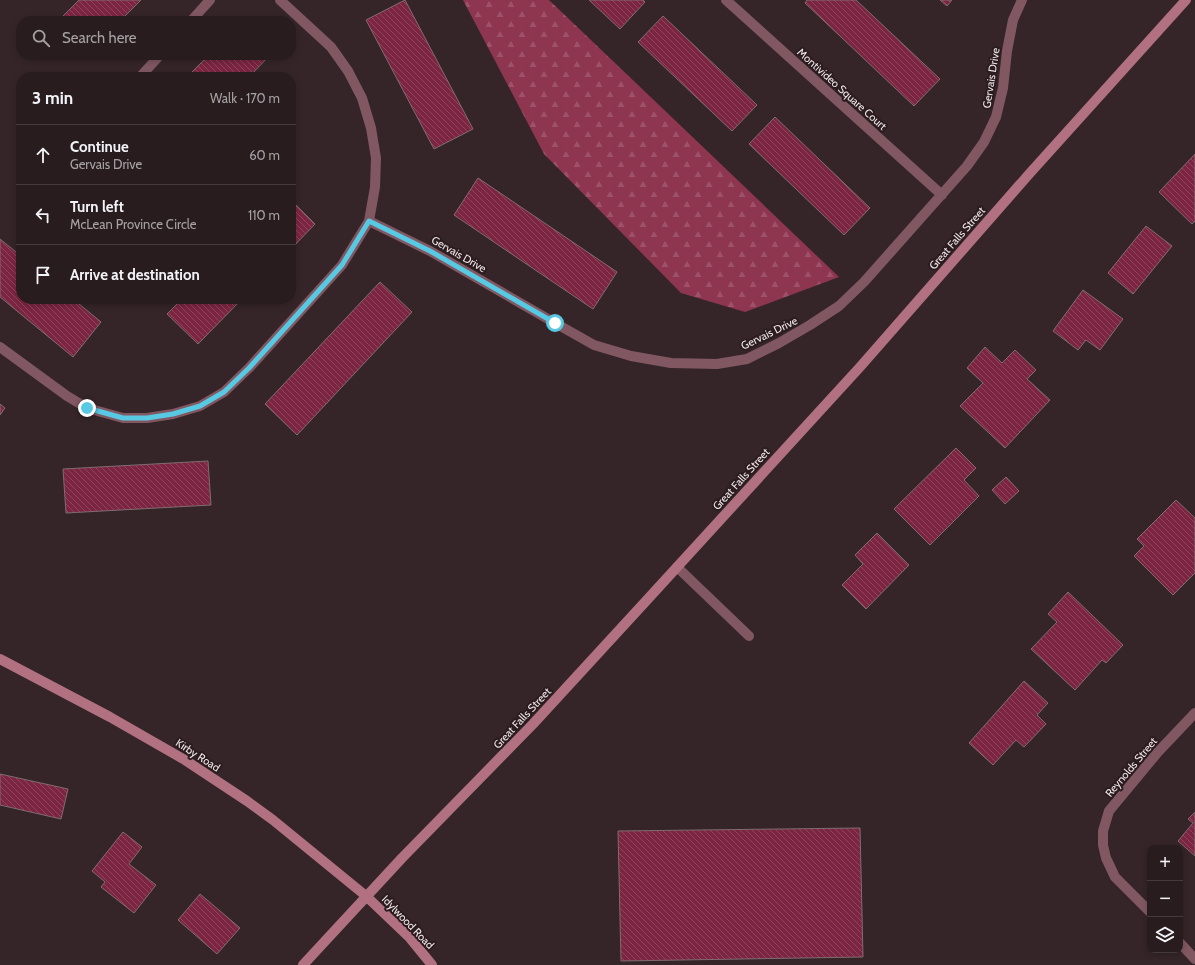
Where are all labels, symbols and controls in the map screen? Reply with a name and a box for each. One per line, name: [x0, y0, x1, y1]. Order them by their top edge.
search box: [16, 16, 296, 60]
icon: search: [30, 27, 52, 49]
text: Search here: [62, 29, 137, 47]
street label: Montivideo Square Court: [794, 45, 890, 133]
street label: Gervais Drive: [979, 46, 1003, 109]
text: 3 min: [32, 88, 73, 108]
text: Walk · 170 m: [210, 90, 280, 106]
text: Continue: [70, 138, 129, 156]
icon: ahead: [32, 144, 54, 166]
text: 60 m: [249, 147, 280, 163]
text: Gervais Drive: [70, 156, 142, 172]
text: Turn left: [70, 198, 124, 216]
icon: left: [32, 204, 54, 226]
street label: Great Falls Street: [926, 204, 988, 272]
text: 110 m: [248, 207, 280, 223]
text: McLean Province Circle: [70, 216, 196, 232]
street label: Gervais Drive: [429, 233, 489, 276]
icon: arrive: [32, 264, 54, 286]
text: Arrive at destination: [70, 266, 200, 284]
street label: Gervais Drive: [738, 313, 800, 353]
route start: [546, 314, 564, 332]
route end: [78, 399, 96, 417]
street label: Great Falls Street: [710, 445, 773, 513]
street label: Great Falls Street: [490, 684, 554, 751]
street label: Reynolds Street: [1102, 734, 1160, 800]
street label: Kirby Road: [173, 735, 223, 775]
map controls: [1147, 845, 1183, 953]
button: +: [1147, 845, 1183, 881]
button: −: [1147, 881, 1183, 917]
street label: Idylwood Road: [379, 892, 437, 952]
button: layers: [1147, 917, 1183, 953]

